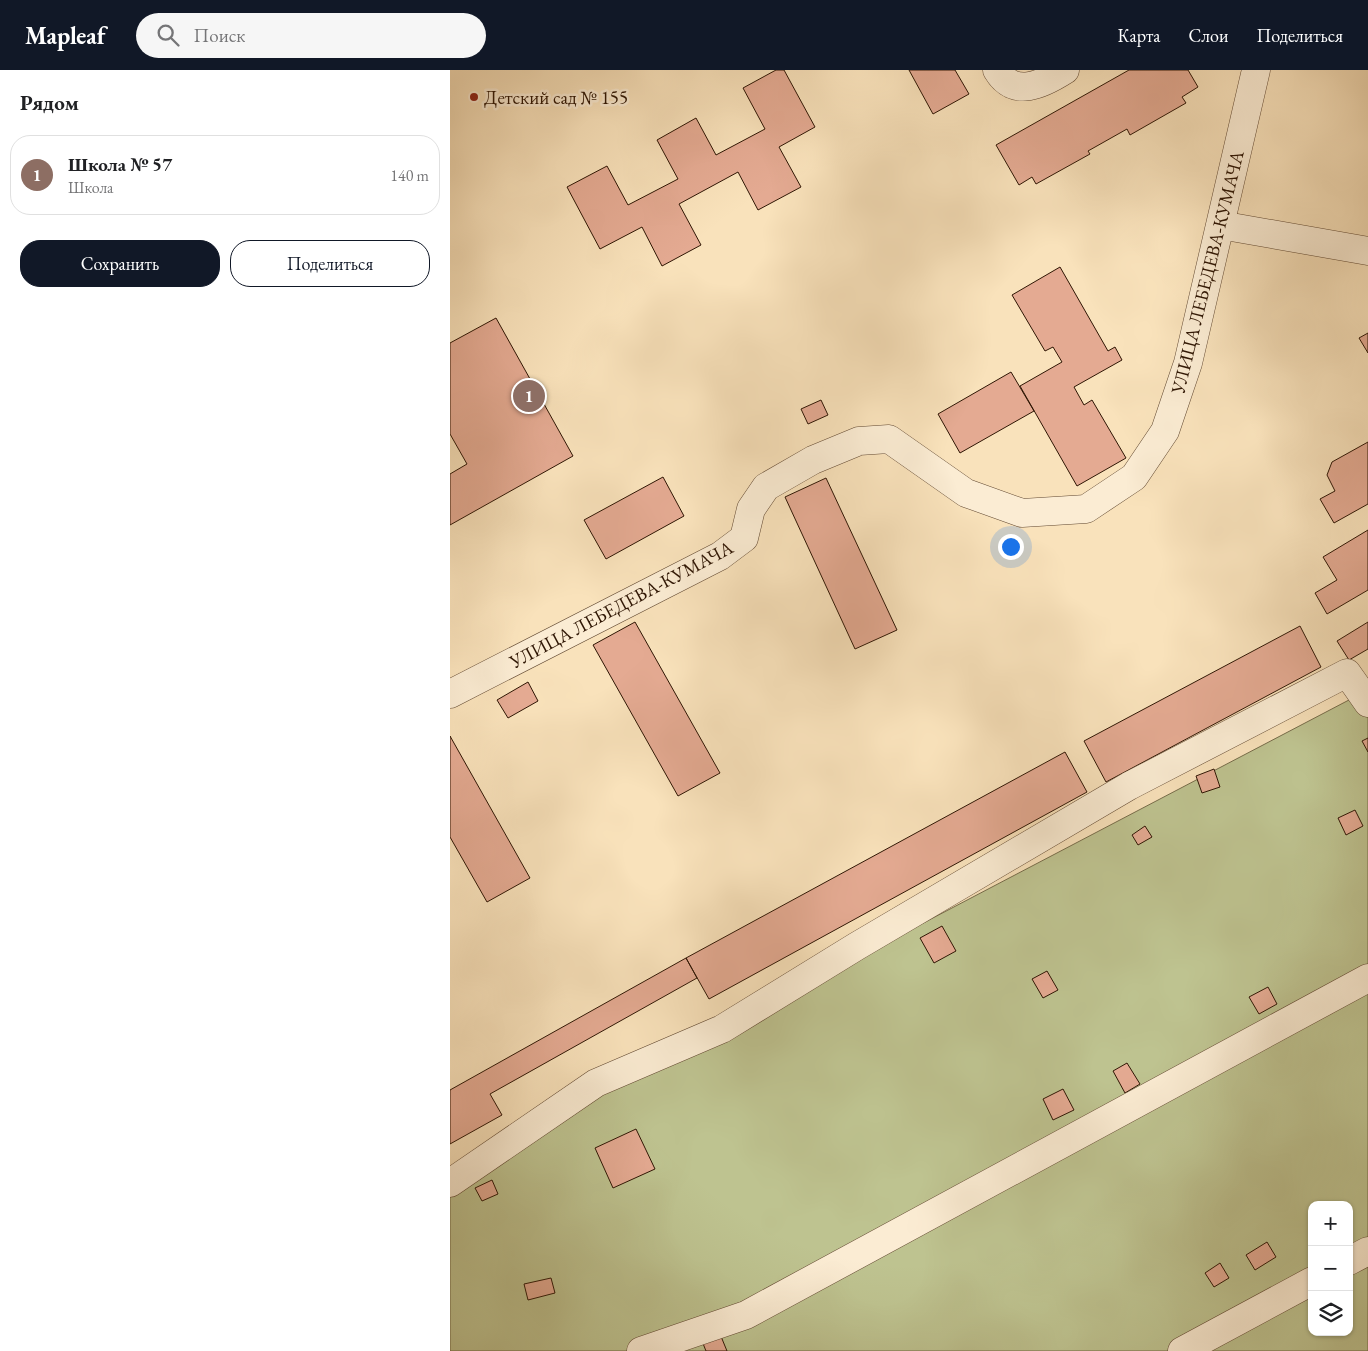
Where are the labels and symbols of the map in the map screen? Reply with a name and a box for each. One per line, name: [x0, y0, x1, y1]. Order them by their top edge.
place label: Детский сад № 155: [484, 85, 628, 110]
marker: Детский сад № 155: [468, 91, 480, 103]
street label: УЛИЦА ЛЕБЕДЕВА-КУМАЧА: [1165, 147, 1250, 397]
pin: 1: [513, 377, 545, 415]
street label: УЛИЦА ЛЕБЕДЕВА-КУМАЧА: [504, 534, 738, 675]
your location: [998, 534, 1024, 560]

